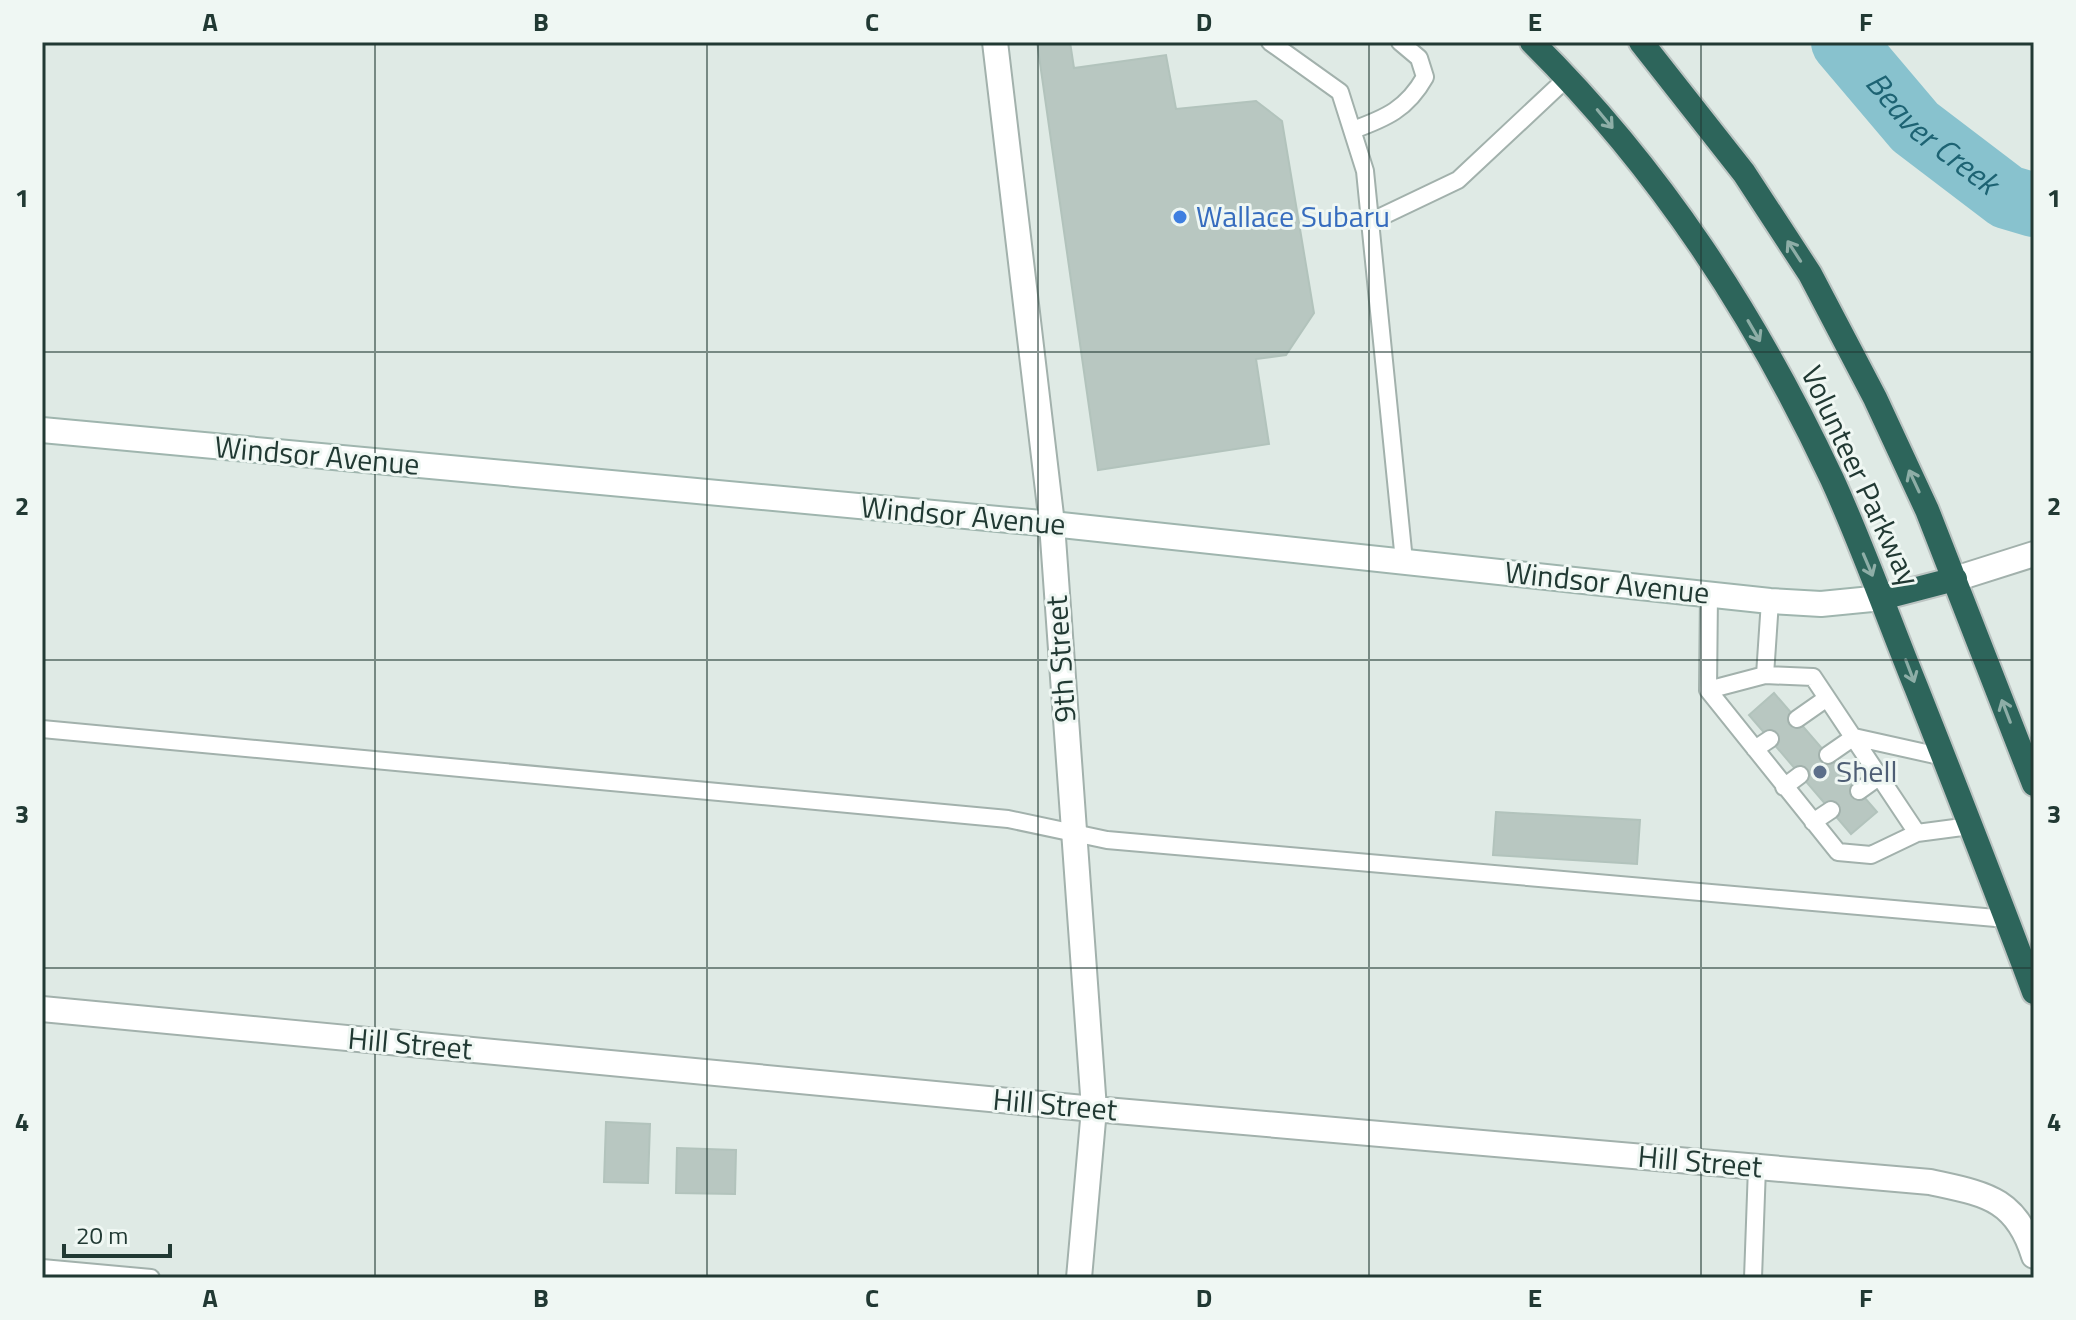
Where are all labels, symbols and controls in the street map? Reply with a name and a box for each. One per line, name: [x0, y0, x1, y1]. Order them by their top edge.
text: A: [202, 2, 218, 41]
text: B: [533, 2, 549, 41]
text: C: [865, 2, 879, 41]
text: D: [1196, 2, 1212, 41]
text: E: [1528, 2, 1542, 41]
text: F: [1859, 2, 1873, 41]
water label: Beaver Creek: [1855, 61, 2012, 208]
one-way arrow: [1596, 108, 1614, 129]
text: 1: [15, 178, 29, 217]
text: 1: [2047, 178, 2061, 217]
place label: Wallace Subaru: [1196, 193, 1390, 239]
marker: Wallace Subaru: [1171, 208, 1189, 226]
one-way arrow: [1786, 240, 1803, 262]
one-way arrow: [1747, 319, 1762, 343]
street label: Volunteer Parkway: [1790, 358, 1932, 593]
street label: Windsor Avenue: [213, 423, 422, 487]
one-way arrow: [1905, 470, 1920, 494]
street label: Windsor Avenue: [859, 483, 1068, 547]
text: 2: [15, 486, 29, 525]
text: 2: [2047, 486, 2061, 525]
street label: Windsor Avenue: [1502, 548, 1712, 616]
one-way arrow: [1861, 552, 1876, 577]
street label: 9th Street: [1033, 593, 1087, 724]
one-way arrow: [1904, 659, 1918, 683]
one-way arrow: [1998, 699, 2012, 724]
place label: Shell: [1836, 748, 1897, 794]
marker: Shell: [1811, 763, 1829, 781]
text: 3: [15, 794, 29, 833]
text: 3: [2047, 794, 2061, 833]
street label: Hill Street: [346, 1015, 475, 1071]
street label: Hill Street: [991, 1076, 1120, 1132]
text: 4: [15, 1102, 29, 1141]
text: 4: [2047, 1102, 2061, 1141]
street label: Hill Street: [1636, 1133, 1765, 1189]
scale bar: [64, 1208, 170, 1258]
text: 20 m: [76, 1217, 128, 1253]
text: A: [202, 1278, 218, 1317]
text: B: [533, 1278, 549, 1317]
text: C: [865, 1278, 879, 1317]
text: D: [1196, 1278, 1212, 1317]
text: E: [1528, 1278, 1542, 1317]
text: F: [1859, 1278, 1873, 1317]

